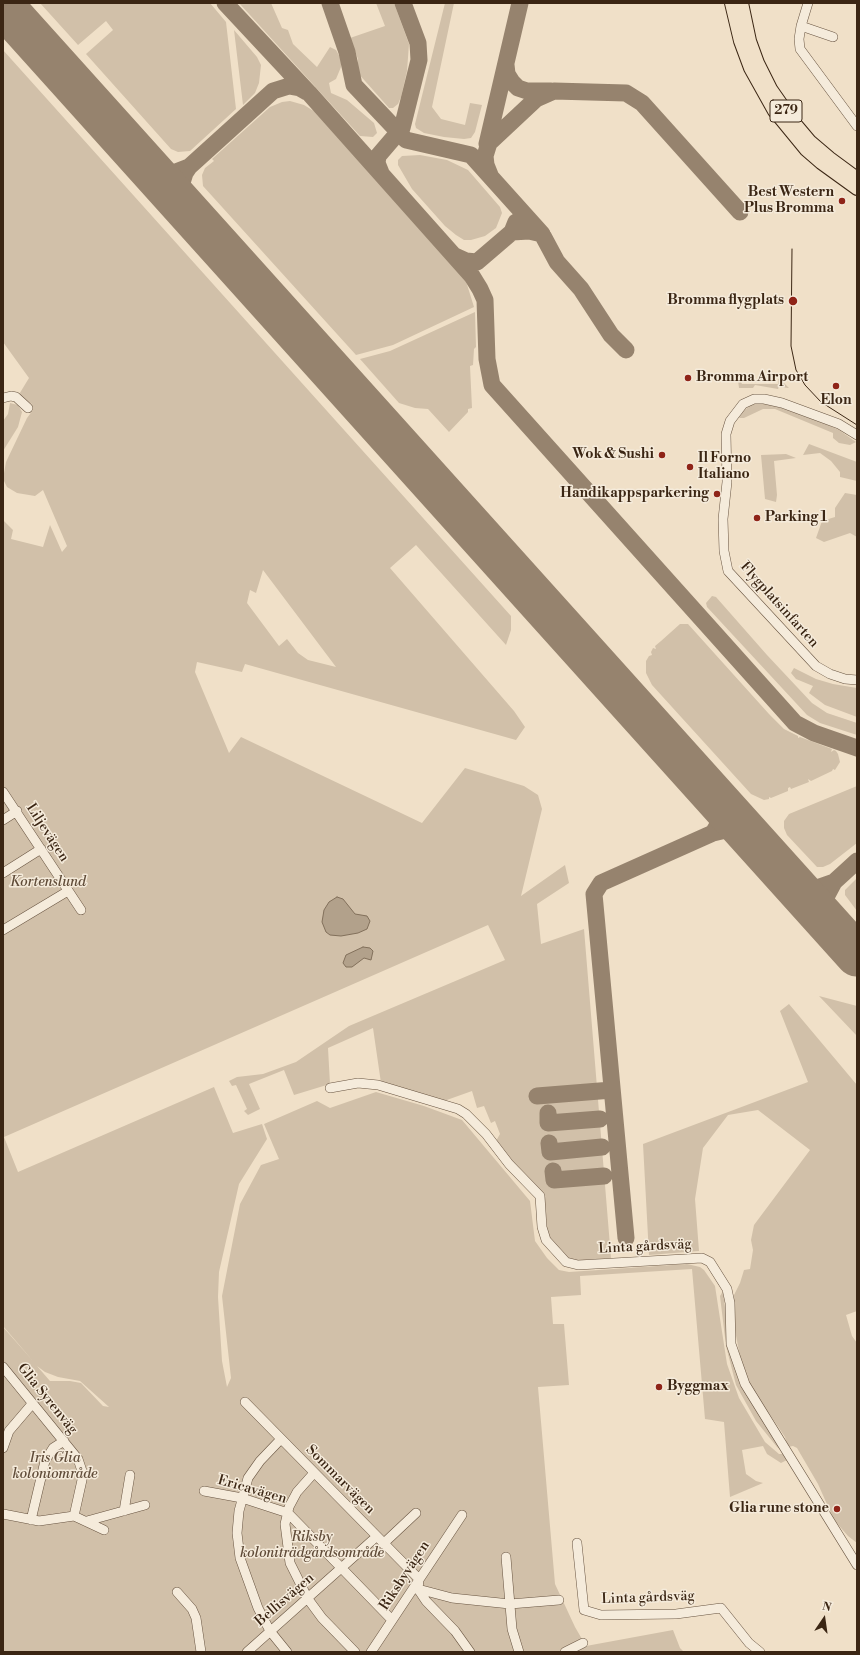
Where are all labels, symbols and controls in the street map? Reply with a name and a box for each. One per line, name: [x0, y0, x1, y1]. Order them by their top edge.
road number: 279: [770, 100, 802, 122]
place label: Best Western Plus Bromma: [744, 185, 834, 218]
marker: Best Western Plus Bromma: [837, 196, 847, 206]
place label: Bromma flygplats: [667, 293, 784, 309]
marker: Bromma flygplats: [787, 295, 799, 307]
place label: Bromma Airport: [696, 370, 808, 386]
marker: Bromma Airport: [683, 373, 693, 383]
marker: Elon: [831, 381, 841, 391]
place label: Elon: [820, 393, 852, 409]
place label: Wok & Sushi: [572, 447, 654, 463]
marker: Wok & Sushi: [657, 450, 667, 460]
place label: Il Forno Italiano: [698, 451, 751, 484]
marker: Il Forno Italiano: [685, 462, 695, 472]
place label: Handikappsparkering: [560, 486, 709, 502]
marker: Handikappsparkering: [712, 489, 722, 499]
place label: Parking 1: [765, 510, 827, 526]
marker: Parking 1: [752, 513, 762, 523]
street label: Flygplatsinfarten: [736, 559, 822, 651]
street label: Liljevägen: [22, 801, 72, 865]
park label: Kortenslund: [10, 875, 86, 891]
street label: Linta gårdsväg: [598, 1236, 692, 1258]
street label: Glia Syrenväg: [13, 1360, 81, 1438]
place label: Byggmax: [667, 1379, 728, 1395]
marker: Byggmax: [654, 1382, 664, 1392]
street label: Sommarvägen: [302, 1442, 378, 1518]
park label: Iris Glia koloniområde: [12, 1451, 98, 1484]
street label: Ericavägen: [215, 1472, 289, 1508]
place label: Glia rune stone: [729, 1501, 829, 1517]
marker: Glia rune stone: [832, 1504, 842, 1514]
park label: Riksby koloniträdgårdsområde: [240, 1530, 384, 1562]
street label: Riksbyvägen: [376, 1538, 434, 1614]
street label: Bellisvägen: [252, 1570, 318, 1630]
street label: Linta gårdsväg: [601, 1588, 695, 1608]
north arrow: [804, 1599, 844, 1639]
text: N: [821, 1600, 833, 1615]

